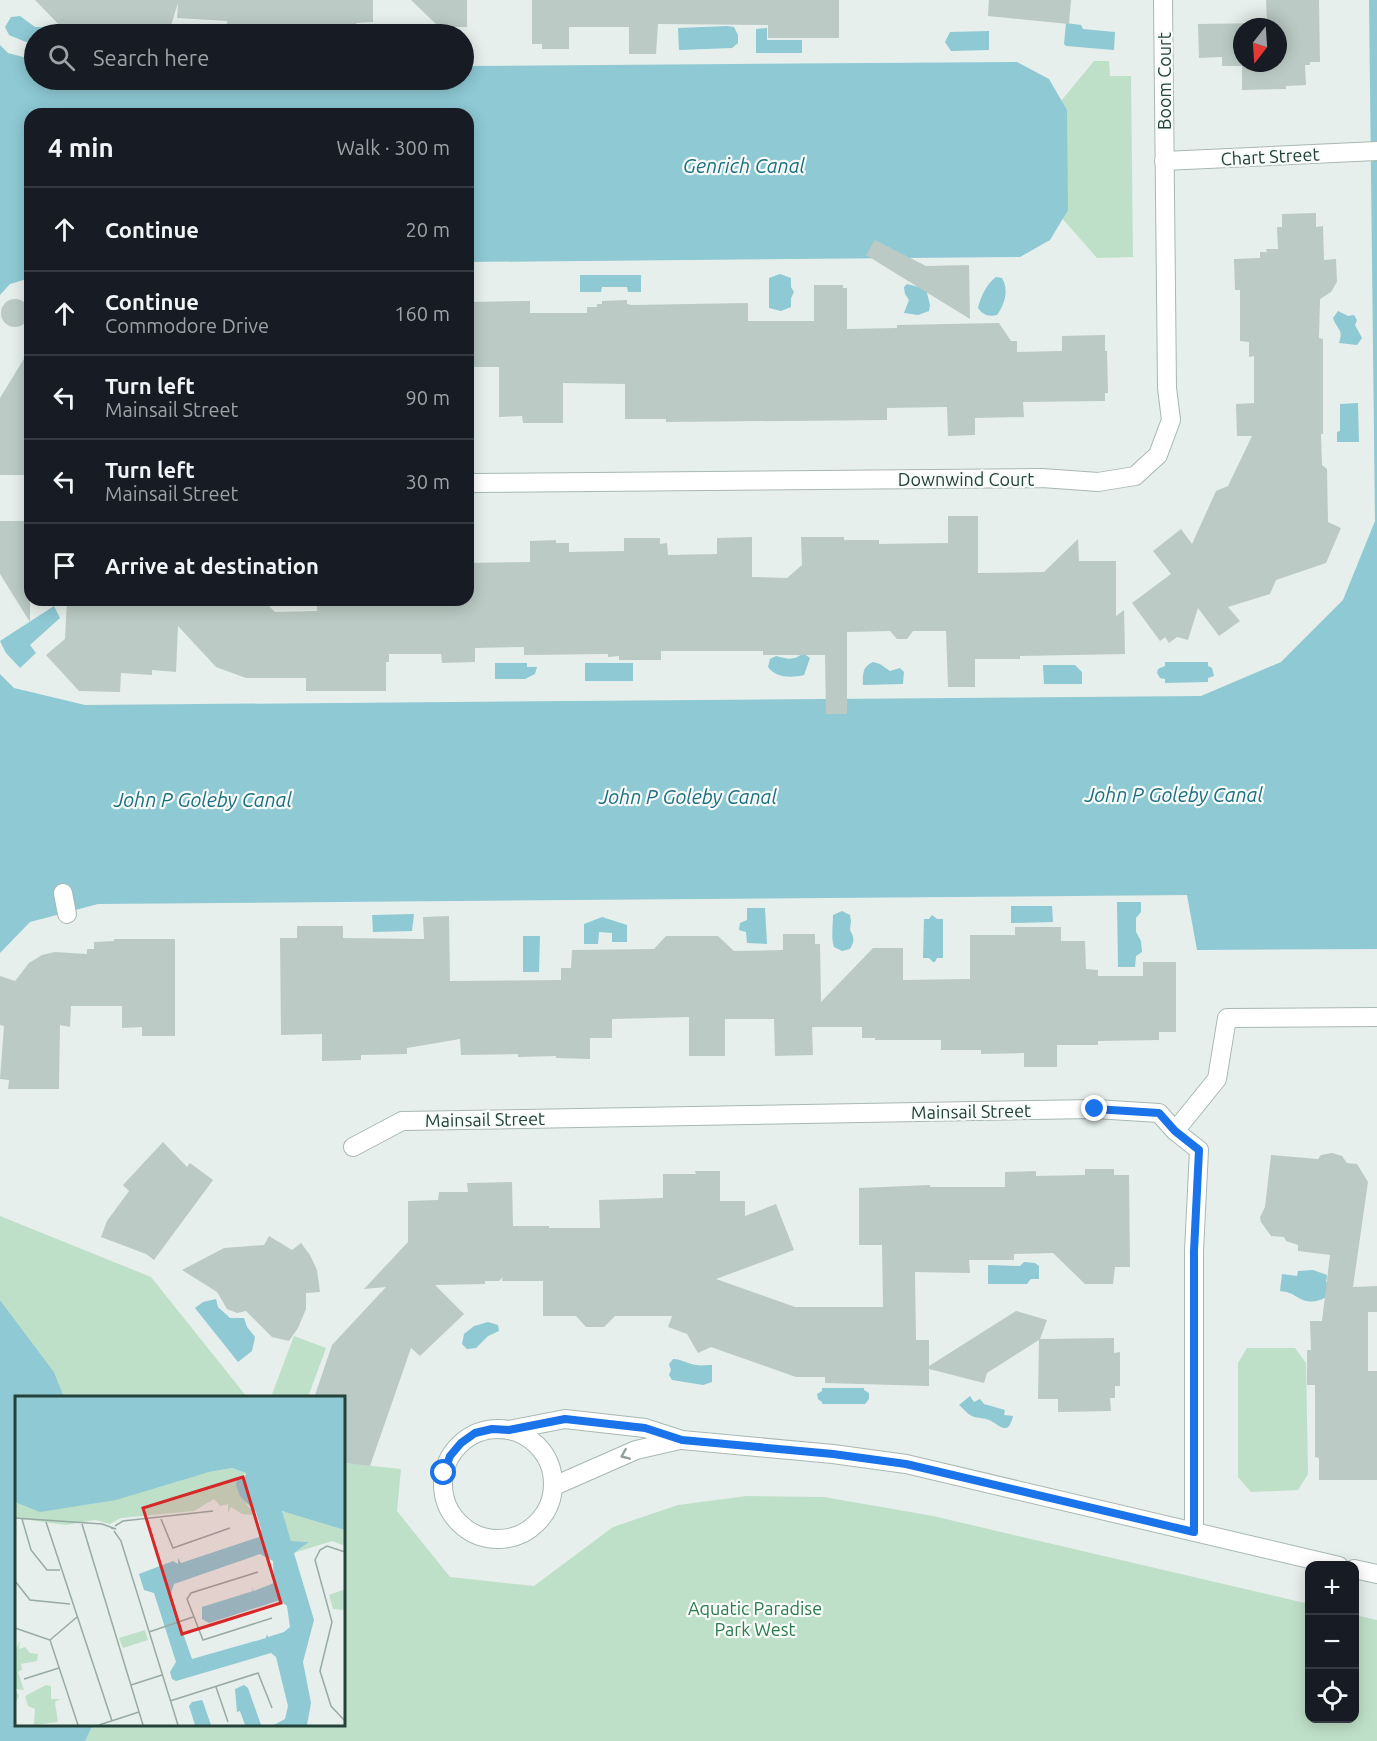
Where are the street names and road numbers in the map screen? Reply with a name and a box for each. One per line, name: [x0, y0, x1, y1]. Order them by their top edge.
street label: Boom Court: [1154, 32, 1174, 130]
street label: Chart Street: [1220, 143, 1320, 169]
street label: Downwind Court: [898, 469, 1034, 489]
street label: Mainsail Street: [911, 1100, 1031, 1122]
street label: Mainsail Street: [425, 1108, 545, 1130]

